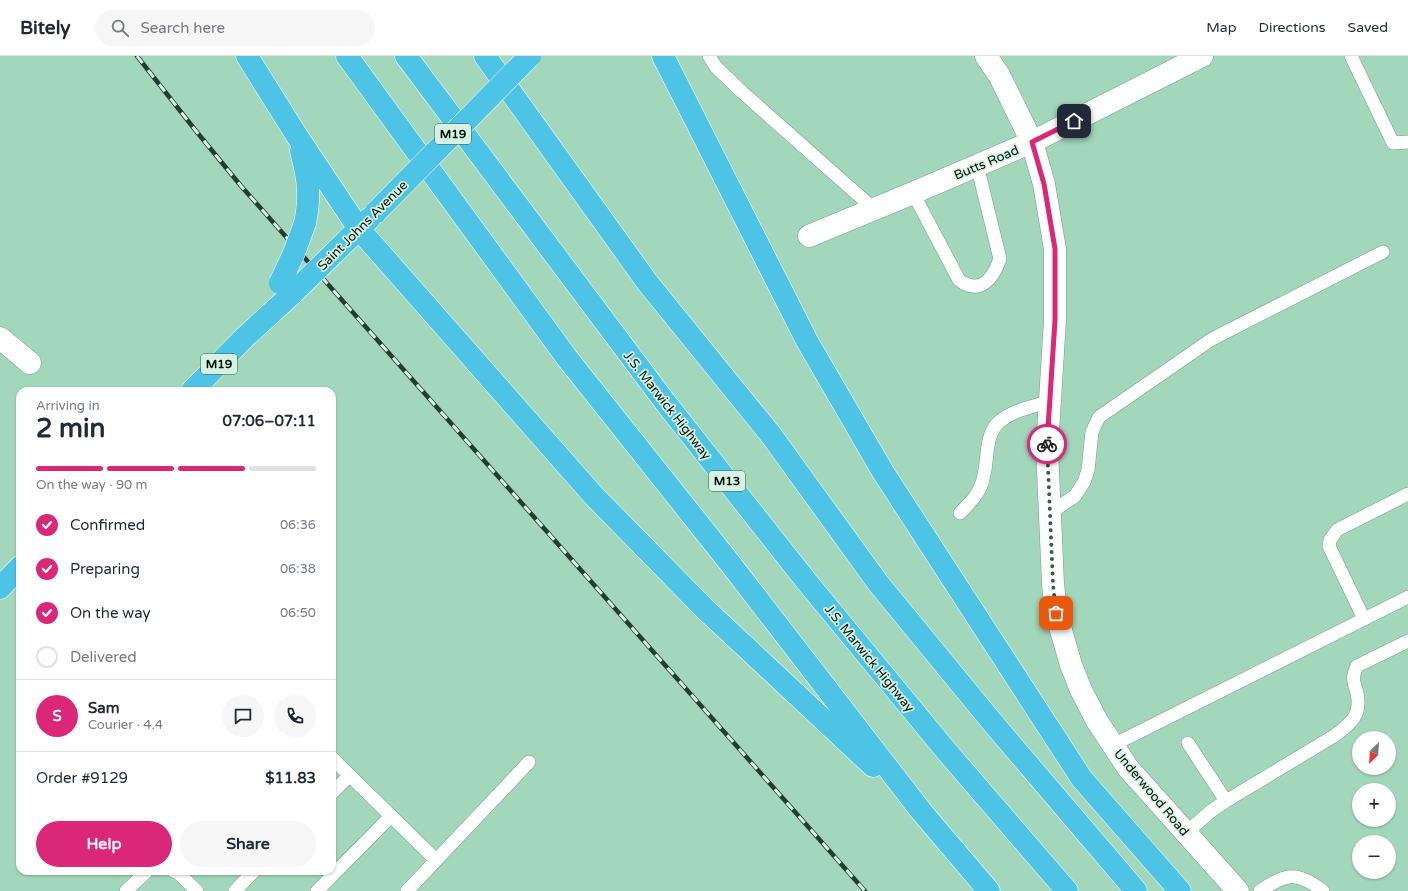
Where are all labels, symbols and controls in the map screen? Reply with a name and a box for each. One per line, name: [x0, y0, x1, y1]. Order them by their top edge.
search box: [95, 10, 375, 46]
text: Bitely: [20, 17, 71, 39]
icon: search: [109, 17, 131, 39]
text: Search here: [141, 19, 225, 37]
text: Map: [1206, 19, 1237, 36]
text: Directions: [1259, 19, 1326, 36]
text: Saved: [1348, 19, 1388, 36]
pin: [1057, 104, 1091, 138]
icon: home: [1063, 110, 1085, 132]
road number: M19: [435, 124, 471, 144]
street label: Butts Road: [951, 142, 1021, 184]
street label: Saint Johns Avenue: [314, 177, 411, 274]
street label: J.S. Marwick Highway: [620, 348, 715, 463]
road number: M19: [201, 354, 237, 374]
text: Arriving in: [36, 398, 100, 414]
text: 07:06–07:11: [223, 412, 316, 430]
text: 2 min: [36, 413, 105, 444]
courier: [1027, 424, 1067, 464]
icon: bike: [1036, 433, 1058, 455]
road number: M13: [709, 471, 745, 491]
text: On the way · 90 m: [36, 477, 148, 493]
icon: check: [36, 514, 58, 536]
text: Confirmed: [70, 516, 145, 534]
text: 06:36: [280, 517, 316, 533]
icon: check: [36, 558, 58, 580]
text: Preparing: [70, 560, 140, 578]
text: 06:38: [280, 561, 316, 577]
pin: [1039, 596, 1073, 630]
icon: check: [36, 602, 58, 624]
street label: J.S. Marwick Highway: [821, 602, 917, 715]
icon: bag: [1045, 602, 1067, 624]
text: On the way: [70, 604, 150, 622]
text: 06:50: [280, 605, 316, 621]
text: Delivered: [70, 648, 137, 666]
button: chat: [222, 695, 264, 737]
button: phone: [274, 695, 316, 737]
text: Sam: [88, 699, 119, 717]
text: S: [52, 707, 62, 725]
text: Courier · 4.4: [88, 717, 163, 733]
north arrow: [1352, 731, 1396, 775]
map controls: [1352, 731, 1396, 879]
street label: Underwood Road: [1110, 746, 1192, 839]
text: Order #9129: [36, 769, 128, 787]
text: $11.83: [265, 769, 316, 787]
button: +: [1352, 783, 1396, 827]
button: Help: [36, 821, 172, 867]
button: Share: [180, 821, 316, 867]
button: −: [1352, 835, 1396, 879]

